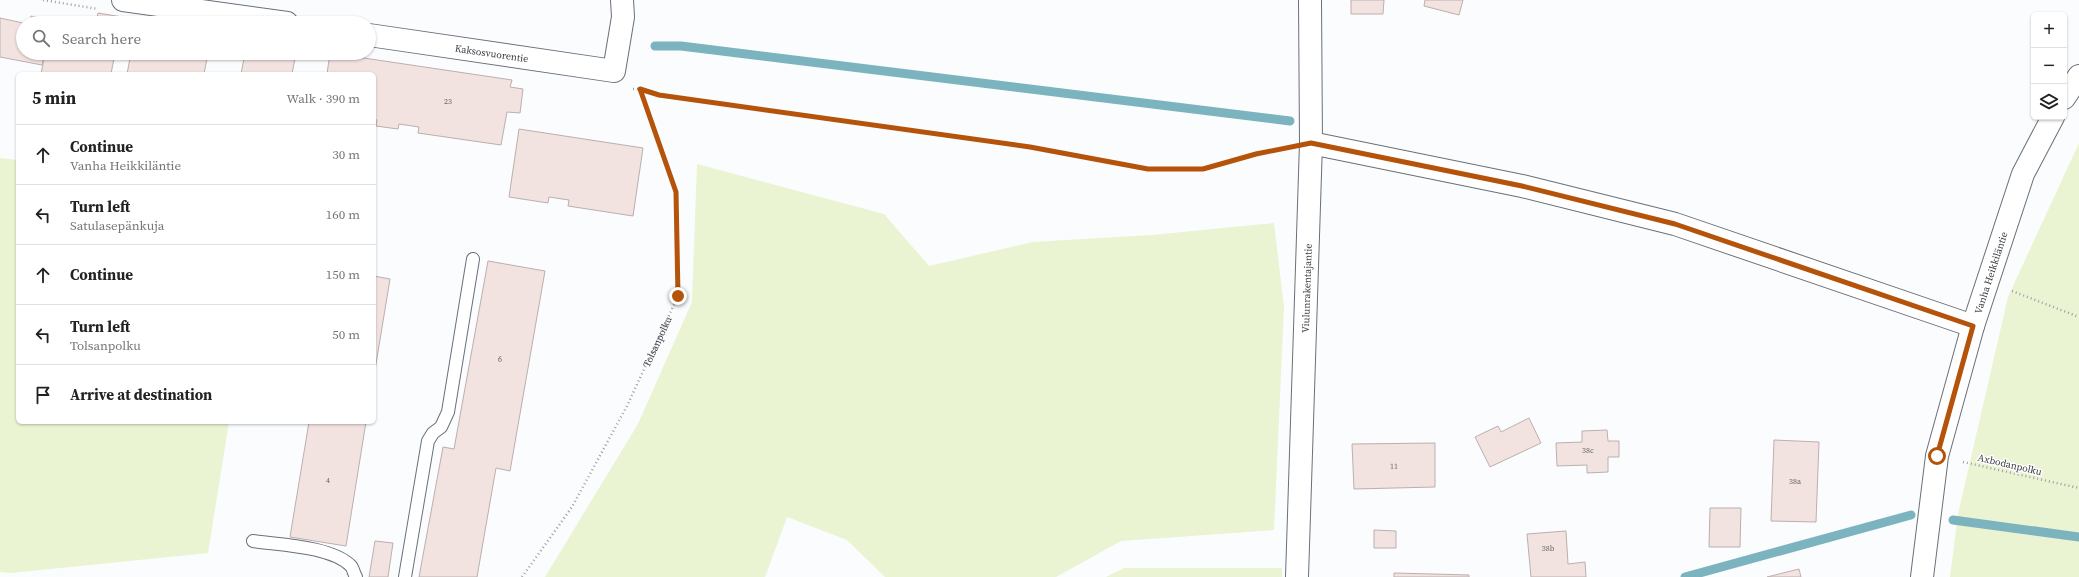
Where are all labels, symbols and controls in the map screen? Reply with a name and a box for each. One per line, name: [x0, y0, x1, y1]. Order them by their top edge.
map controls: [2031, 12, 2067, 120]
button: +: [2031, 12, 2067, 48]
search box: [16, 16, 376, 60]
icon: search: [30, 27, 52, 49]
text: Search here: [62, 28, 141, 49]
street label: Kaksosvuorentie: [454, 42, 529, 65]
button: −: [2031, 48, 2067, 84]
button: layers: [2031, 84, 2067, 120]
text: 5 min: [32, 86, 76, 110]
text: Walk · 390 m: [287, 90, 360, 107]
house number: 23: [444, 96, 452, 107]
text: Continue: [70, 136, 133, 157]
icon: ahead: [32, 144, 54, 166]
text: 30 m: [332, 146, 360, 163]
text: Vanha Heikkiläntie: [70, 157, 181, 174]
text: Turn left: [70, 196, 130, 217]
icon: left: [32, 204, 54, 226]
text: 160 m: [326, 206, 360, 223]
text: Satulasepänkuja: [70, 217, 164, 234]
street label: Vanha Heikkiläntie: [1971, 230, 2011, 315]
street label: Viulunrakentajantie: [1299, 243, 1315, 333]
icon: ahead: [32, 264, 54, 286]
text: Continue: [70, 264, 133, 285]
text: 150 m: [326, 266, 360, 283]
route end: [669, 287, 687, 305]
street label: Tolsanpolku: [640, 314, 675, 369]
text: Turn left: [70, 316, 130, 337]
icon: left: [32, 324, 54, 346]
text: 50 m: [332, 326, 360, 343]
text: Tolsanpolku: [70, 337, 141, 354]
house number: 6: [498, 354, 502, 365]
icon: arrive: [32, 384, 54, 406]
text: Arrive at destination: [70, 384, 212, 405]
house number: 38c: [1582, 445, 1594, 456]
route start: [1928, 447, 1946, 465]
street label: Axbodanpolku: [1977, 451, 2043, 478]
house number: 11: [1390, 461, 1398, 472]
house number: 4: [326, 475, 330, 486]
house number: 38a: [1789, 476, 1802, 487]
house number: 38b: [1542, 543, 1555, 554]

